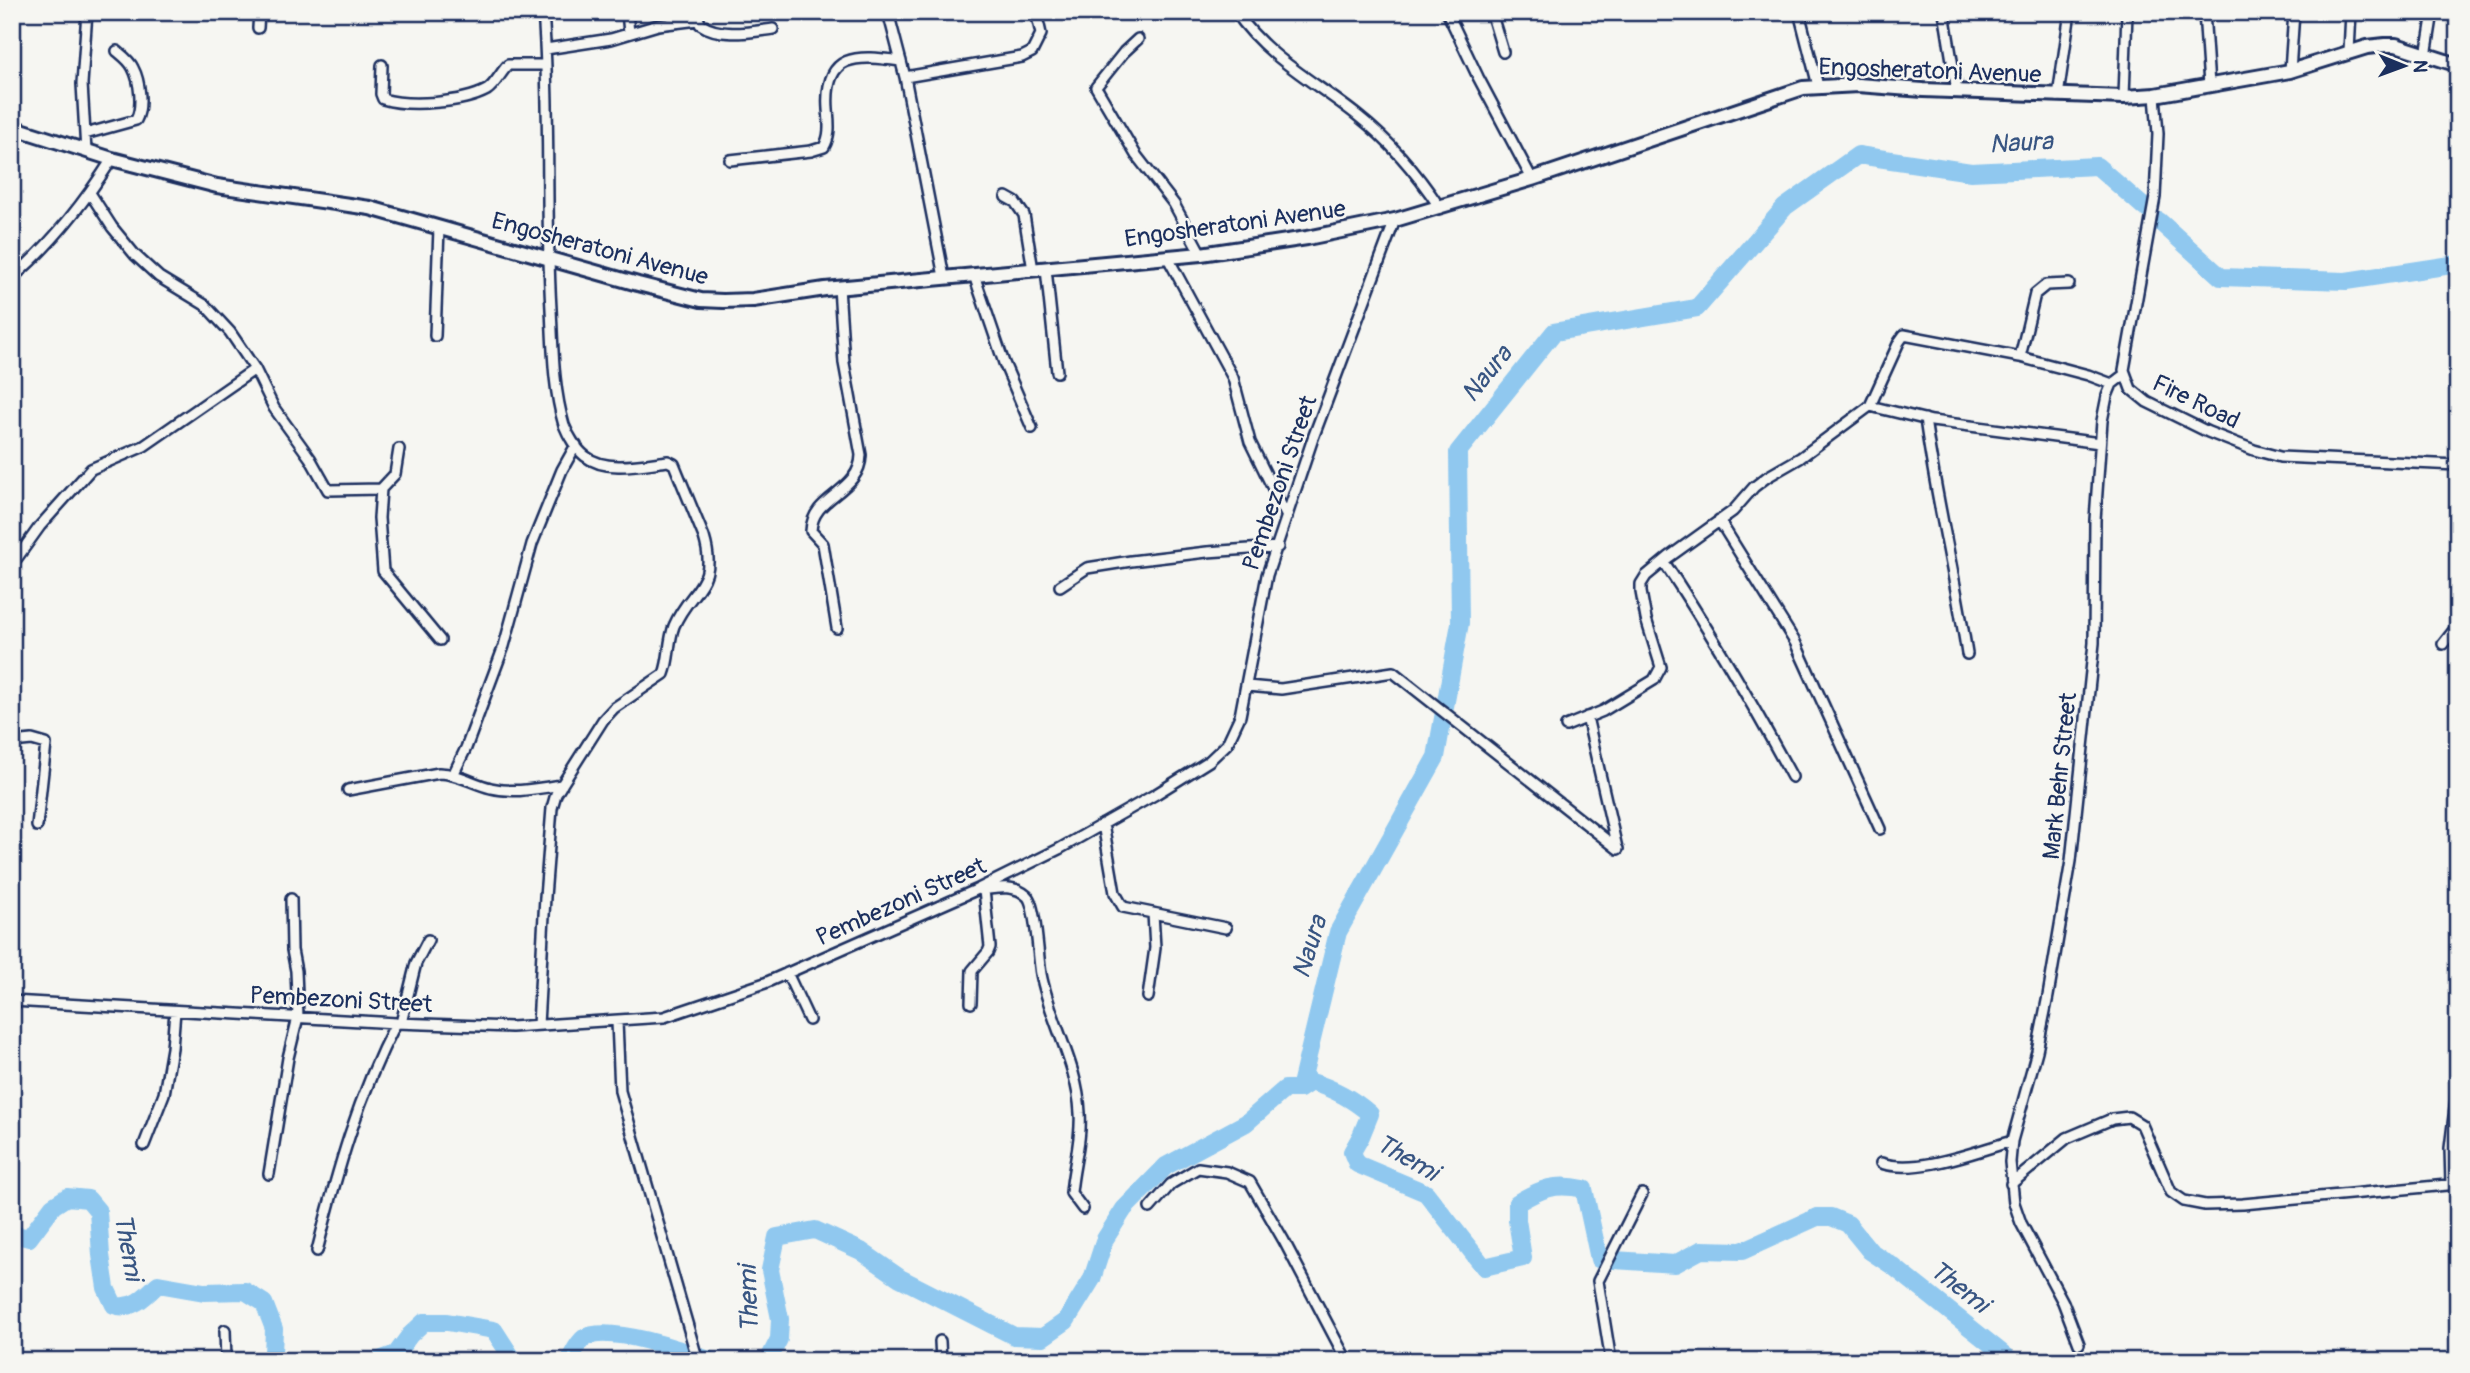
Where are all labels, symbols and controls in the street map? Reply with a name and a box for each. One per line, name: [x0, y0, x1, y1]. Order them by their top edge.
north arrow: [2368, 32, 2438, 102]
street label: Engosheratoni Avenue: [1818, 53, 2042, 89]
text: N: [2408, 60, 2432, 73]
water label: Naura: [1988, 125, 2055, 161]
street label: Engosheratoni Avenue: [1123, 194, 1348, 254]
street label: Engosheratoni Avenue: [489, 206, 712, 292]
water label: Naura: [1455, 338, 1521, 409]
street label: Fire Road: [2148, 368, 2244, 436]
street label: Pembezoni Street: [1236, 391, 1324, 574]
street label: Mark Behr Street: [2037, 691, 2083, 861]
street label: Pembezoni Street: [811, 851, 991, 952]
water label: Naura: [1285, 910, 1335, 982]
street label: Pembezoni Street: [249, 981, 433, 1019]
water label: Themi: [1370, 1127, 1448, 1191]
water label: Themi: [106, 1211, 150, 1287]
water label: Themi: [1923, 1254, 1999, 1323]
water label: Themi: [732, 1261, 766, 1333]

